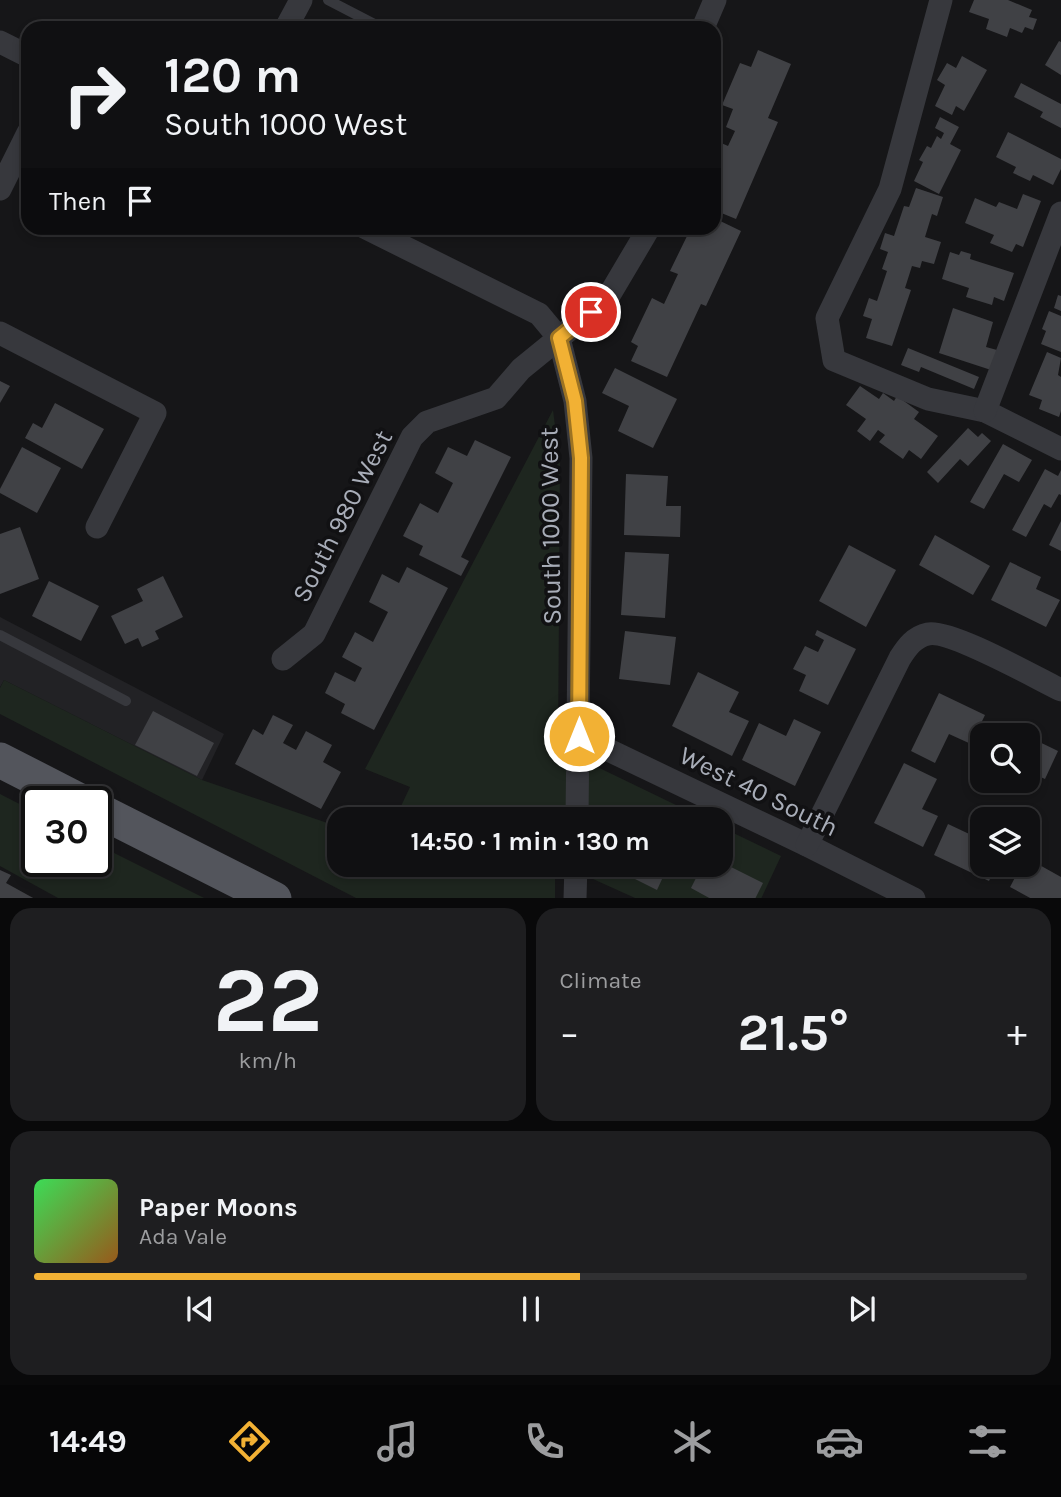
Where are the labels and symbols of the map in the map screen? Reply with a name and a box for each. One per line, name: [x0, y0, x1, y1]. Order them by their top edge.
pin: [561, 282, 621, 342]
street label: South 980 West: [286, 425, 399, 608]
street label: South 1000 West: [533, 427, 568, 625]
position arrow: [542, 699, 616, 773]
street label: West 40 South: [674, 740, 843, 843]
speed limit sign: 30: [21, 786, 112, 877]

